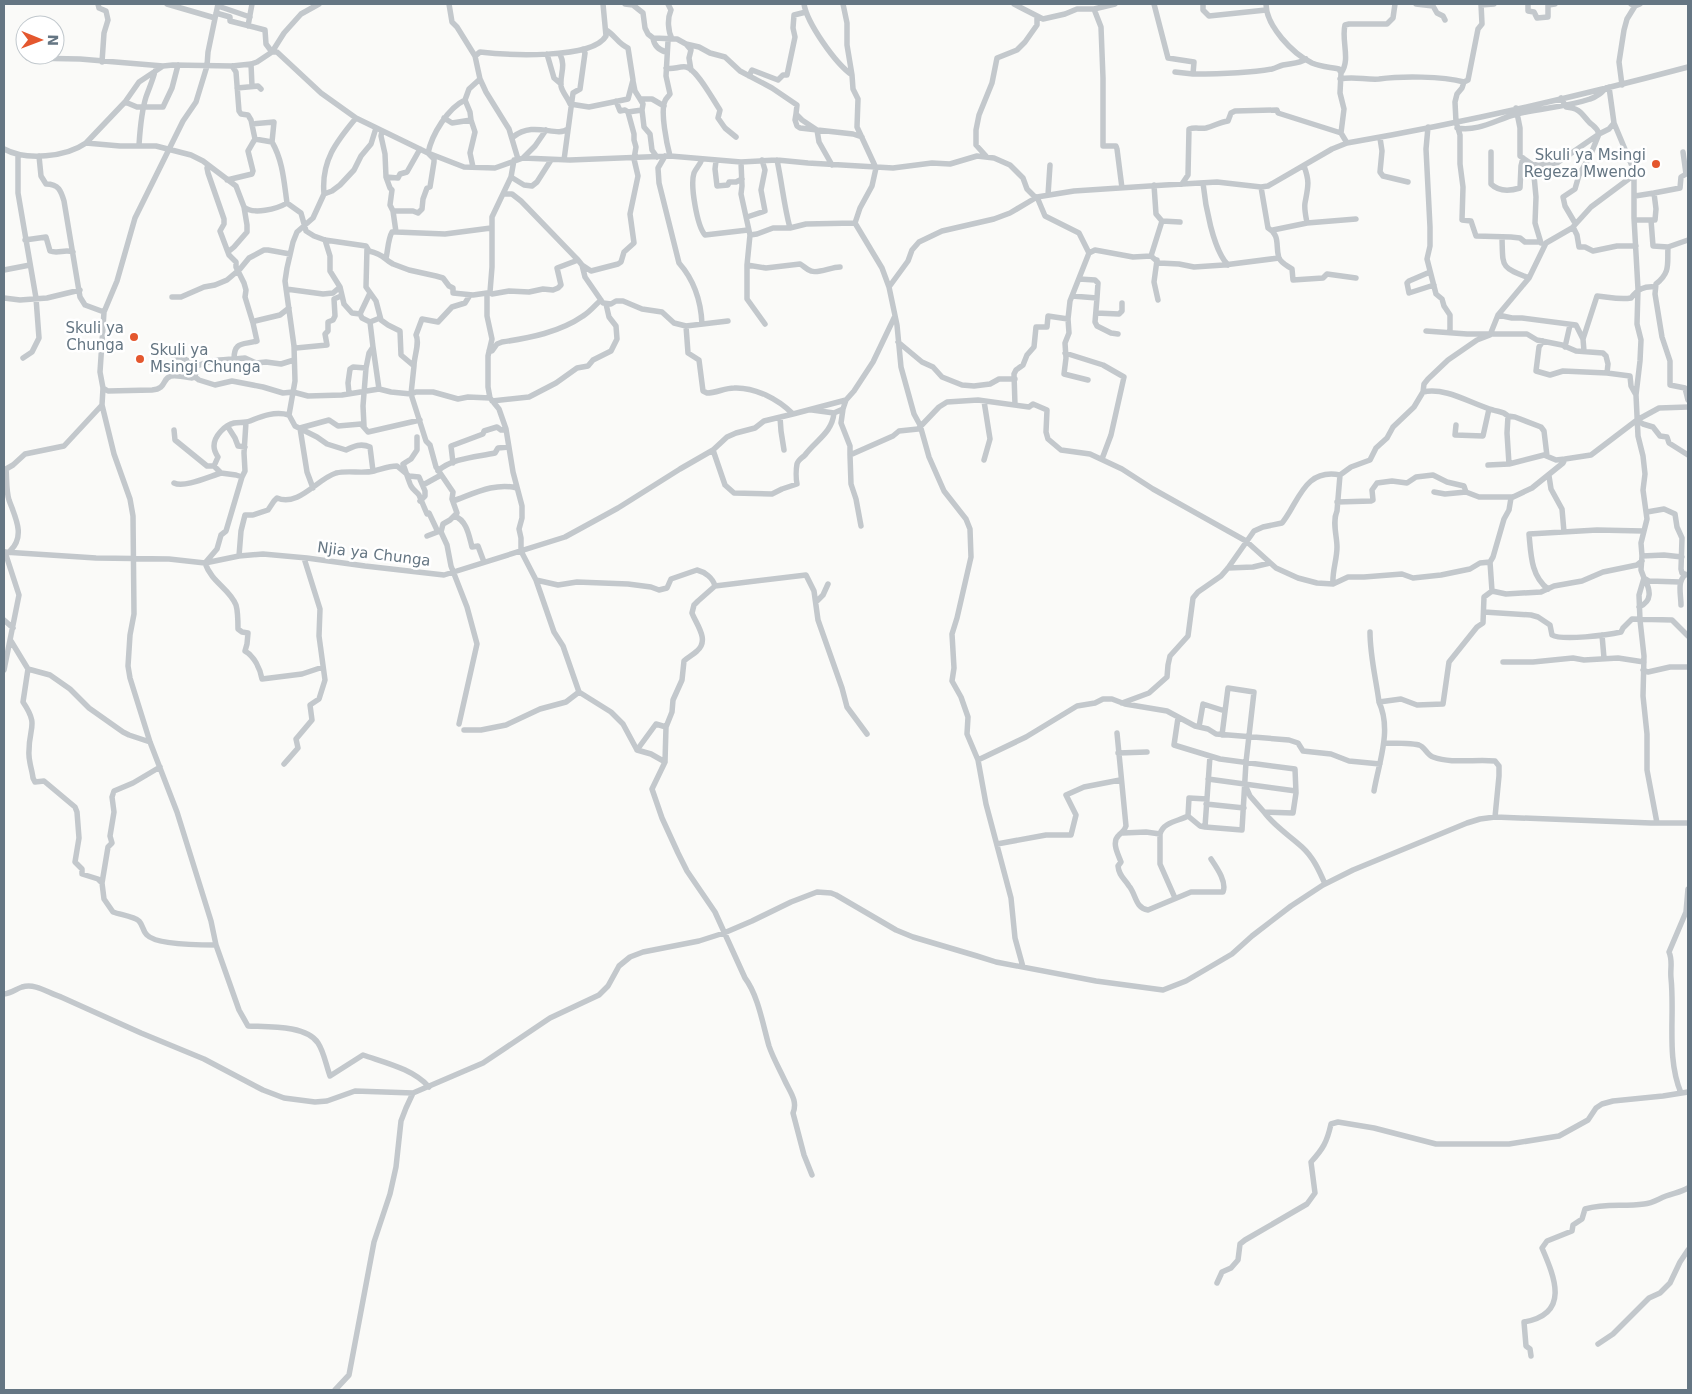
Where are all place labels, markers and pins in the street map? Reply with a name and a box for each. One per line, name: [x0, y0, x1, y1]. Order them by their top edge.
place label: Skuli ya Msingi Regeza Mwendo: [1524, 146, 1646, 181]
marker: Skuli ya Msingi Regeza Mwendo: [1650, 158, 1662, 170]
place label: Skuli ya Chunga: [66, 319, 124, 354]
marker: Skuli ya Chunga: [128, 331, 140, 343]
place label: Skuli ya Msingi Chunga: [150, 341, 261, 376]
marker: Skuli ya Msingi Chunga: [134, 353, 146, 365]

